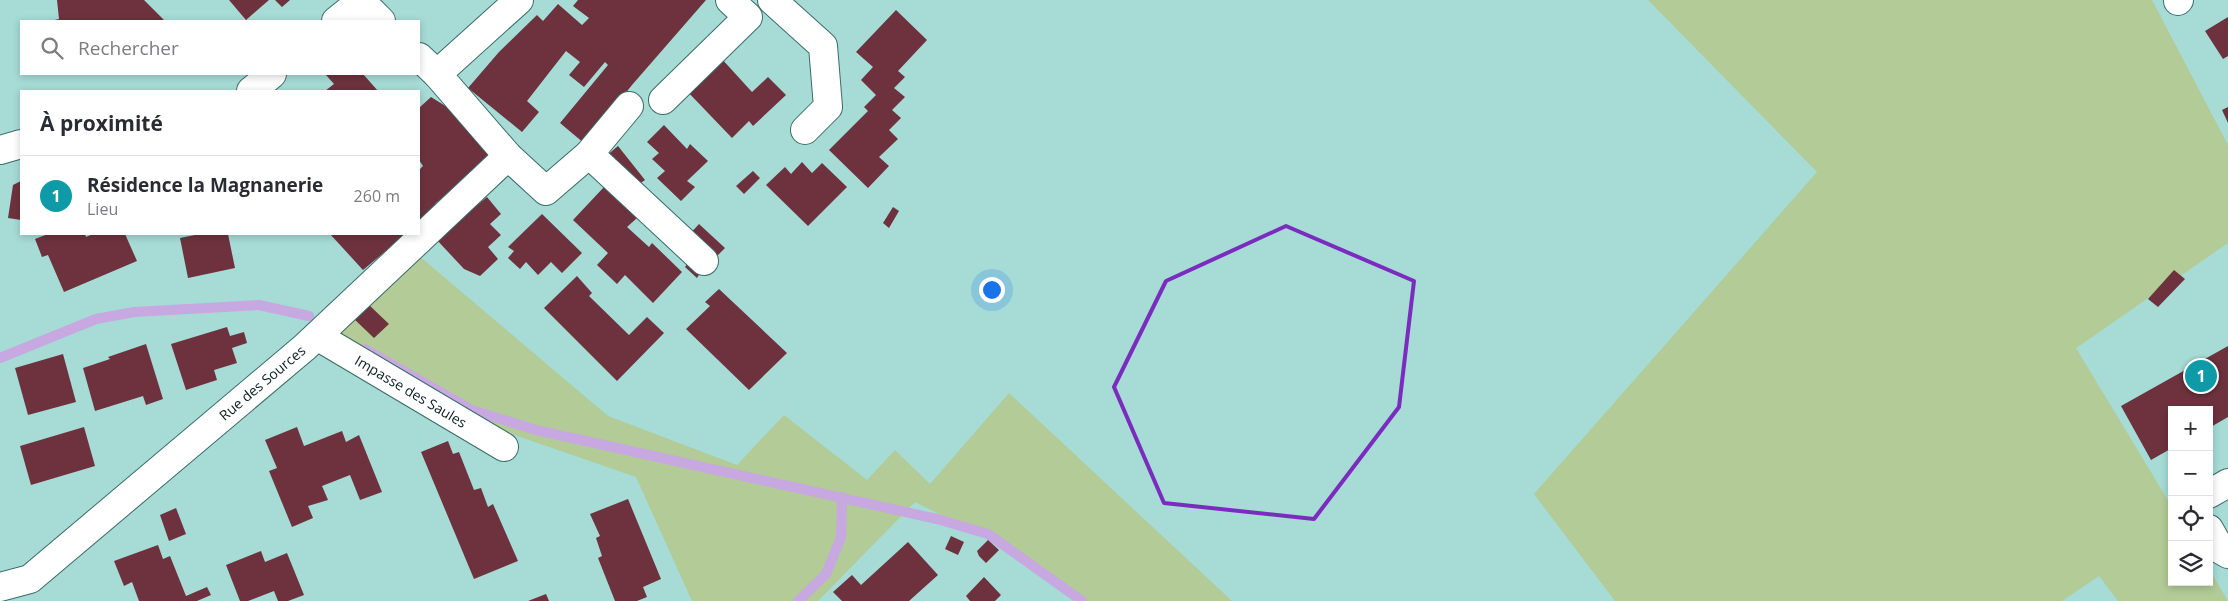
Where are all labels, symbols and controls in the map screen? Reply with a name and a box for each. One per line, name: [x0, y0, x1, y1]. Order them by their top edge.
search box: [20, 20, 420, 75]
icon: search: [38, 34, 66, 62]
text: Rechercher: [78, 35, 179, 61]
text: À proximité: [40, 109, 163, 137]
text: Résidence la Magnanerie: [87, 172, 323, 198]
text: 1: [51, 185, 61, 207]
text: 260 m: [354, 185, 400, 207]
text: Lieu: [87, 198, 118, 220]
your location: [979, 277, 1005, 303]
street label: Rue des Sources: [215, 341, 309, 424]
street label: Impasse des Saules: [352, 351, 471, 432]
pin: 1: [2185, 357, 2217, 395]
map controls: [2168, 406, 2213, 586]
button: +: [2168, 406, 2213, 451]
button: −: [2168, 451, 2213, 496]
button: locate: [2168, 496, 2213, 541]
button: layers: [2168, 541, 2213, 586]

